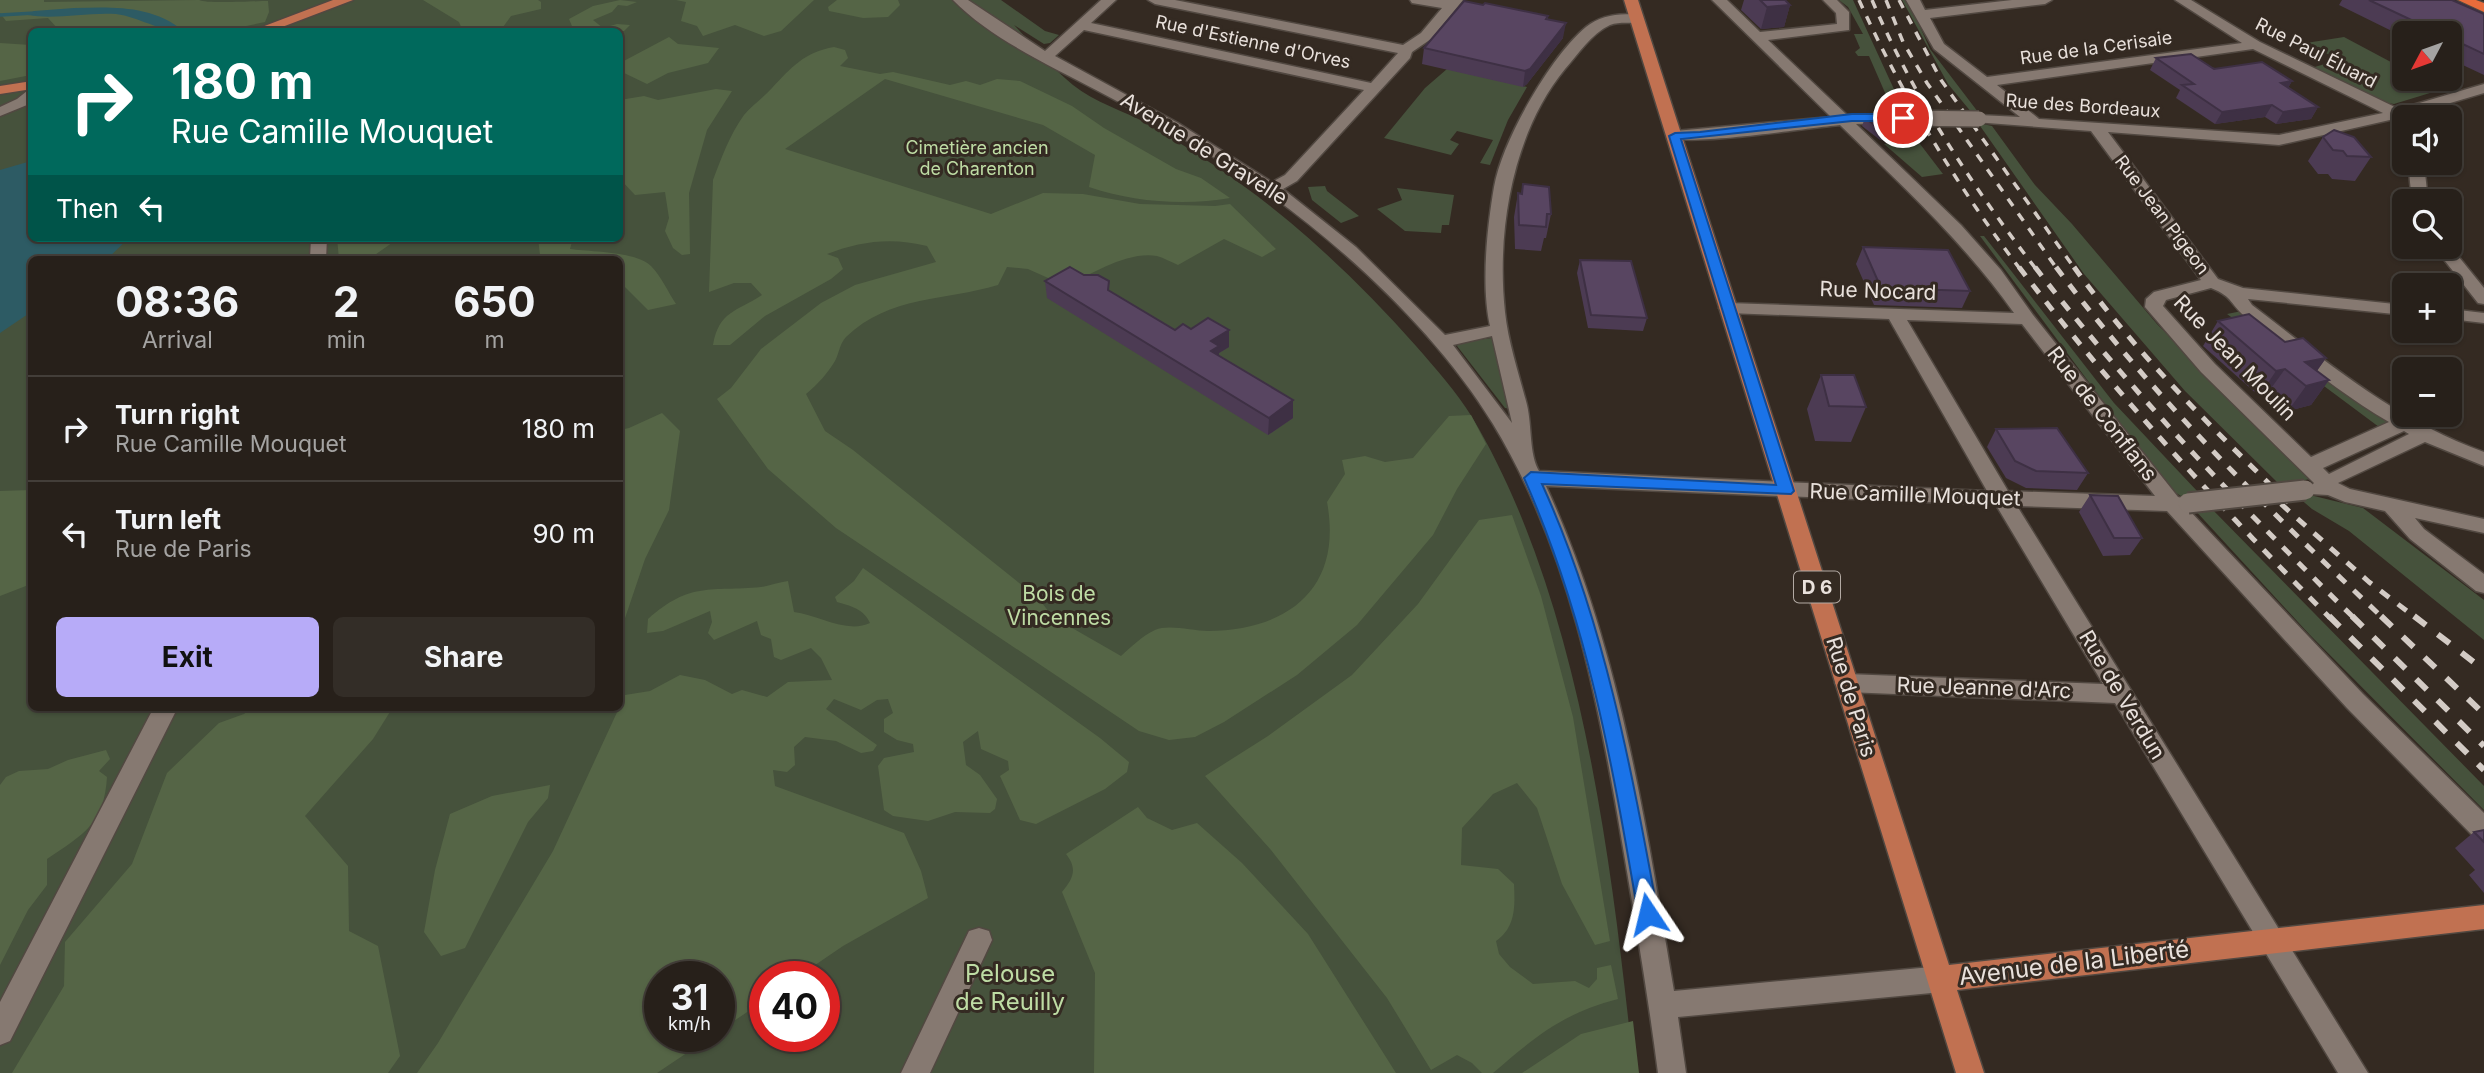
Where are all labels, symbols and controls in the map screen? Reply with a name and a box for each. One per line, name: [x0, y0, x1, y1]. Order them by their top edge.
street label: Rue d'Estienne d'Orves: [1154, 11, 1353, 72]
street label: Rue Paul Éluard: [2252, 12, 2381, 92]
north arrow: [2392, 21, 2462, 91]
map controls: [2392, 21, 2462, 427]
street label: Rue de la Cerisaie: [2019, 26, 2173, 69]
text: 180 m: [171, 52, 313, 111]
icon: right: [56, 56, 147, 147]
street label: Avenue de Gravelle: [1116, 87, 1292, 210]
pin: [1873, 88, 1933, 148]
street label: Rue des Bordeaux: [2005, 90, 2161, 121]
icon: arrive: [1884, 99, 1922, 137]
button: sound: [2392, 105, 2462, 175]
text: Rue Camille Mouquet: [171, 112, 493, 151]
park label: Cimetière ancien de Charenton: [905, 137, 1049, 179]
street label: Rue Jean Pigeon: [2111, 151, 2214, 278]
icon: left: [133, 189, 171, 227]
button: search: [2392, 189, 2462, 259]
text: Then: [56, 193, 119, 224]
button: +: [2392, 273, 2462, 343]
text: 08:36: [115, 276, 239, 327]
text: 2: [333, 276, 360, 327]
text: 650: [453, 276, 536, 327]
street label: Rue Nocard: [1819, 276, 1937, 305]
street label: Rue Jean Moulin: [2169, 290, 2302, 426]
text: Arrival: [142, 326, 213, 354]
text: min: [327, 326, 366, 354]
text: m: [484, 326, 505, 354]
street label: Rue de Conflans: [2042, 342, 2163, 486]
button: −: [2392, 357, 2462, 427]
text: Turn right: [115, 399, 240, 430]
icon: right: [56, 410, 94, 448]
text: 180 m: [522, 413, 595, 444]
text: Rue Camille Mouquet: [115, 430, 347, 458]
street label: Rue Camille Mouquet: [1809, 478, 2021, 511]
text: Turn left: [115, 504, 221, 535]
icon: left: [56, 515, 94, 553]
text: 90 m: [532, 518, 595, 549]
text: Rue de Paris: [115, 535, 252, 563]
road number: D 6: [1794, 572, 1840, 602]
park label: Bois de Vincennes: [1007, 581, 1111, 630]
button: Exit: [56, 617, 319, 697]
button: Share: [333, 617, 595, 697]
street label: Rue de Verdun: [2074, 626, 2171, 764]
street label: Rue de Paris: [1821, 634, 1882, 760]
street label: Rue Jeanne d'Arc: [1896, 672, 2072, 703]
position arrow: [1611, 877, 1685, 951]
street label: Avenue de la Liberté: [1957, 934, 2191, 991]
park label: Pelouse de Reuilly: [955, 959, 1065, 1016]
speed limit sign: 40: [749, 961, 840, 1052]
text: 31: [671, 976, 708, 1018]
text: km/h: [668, 1013, 711, 1034]

